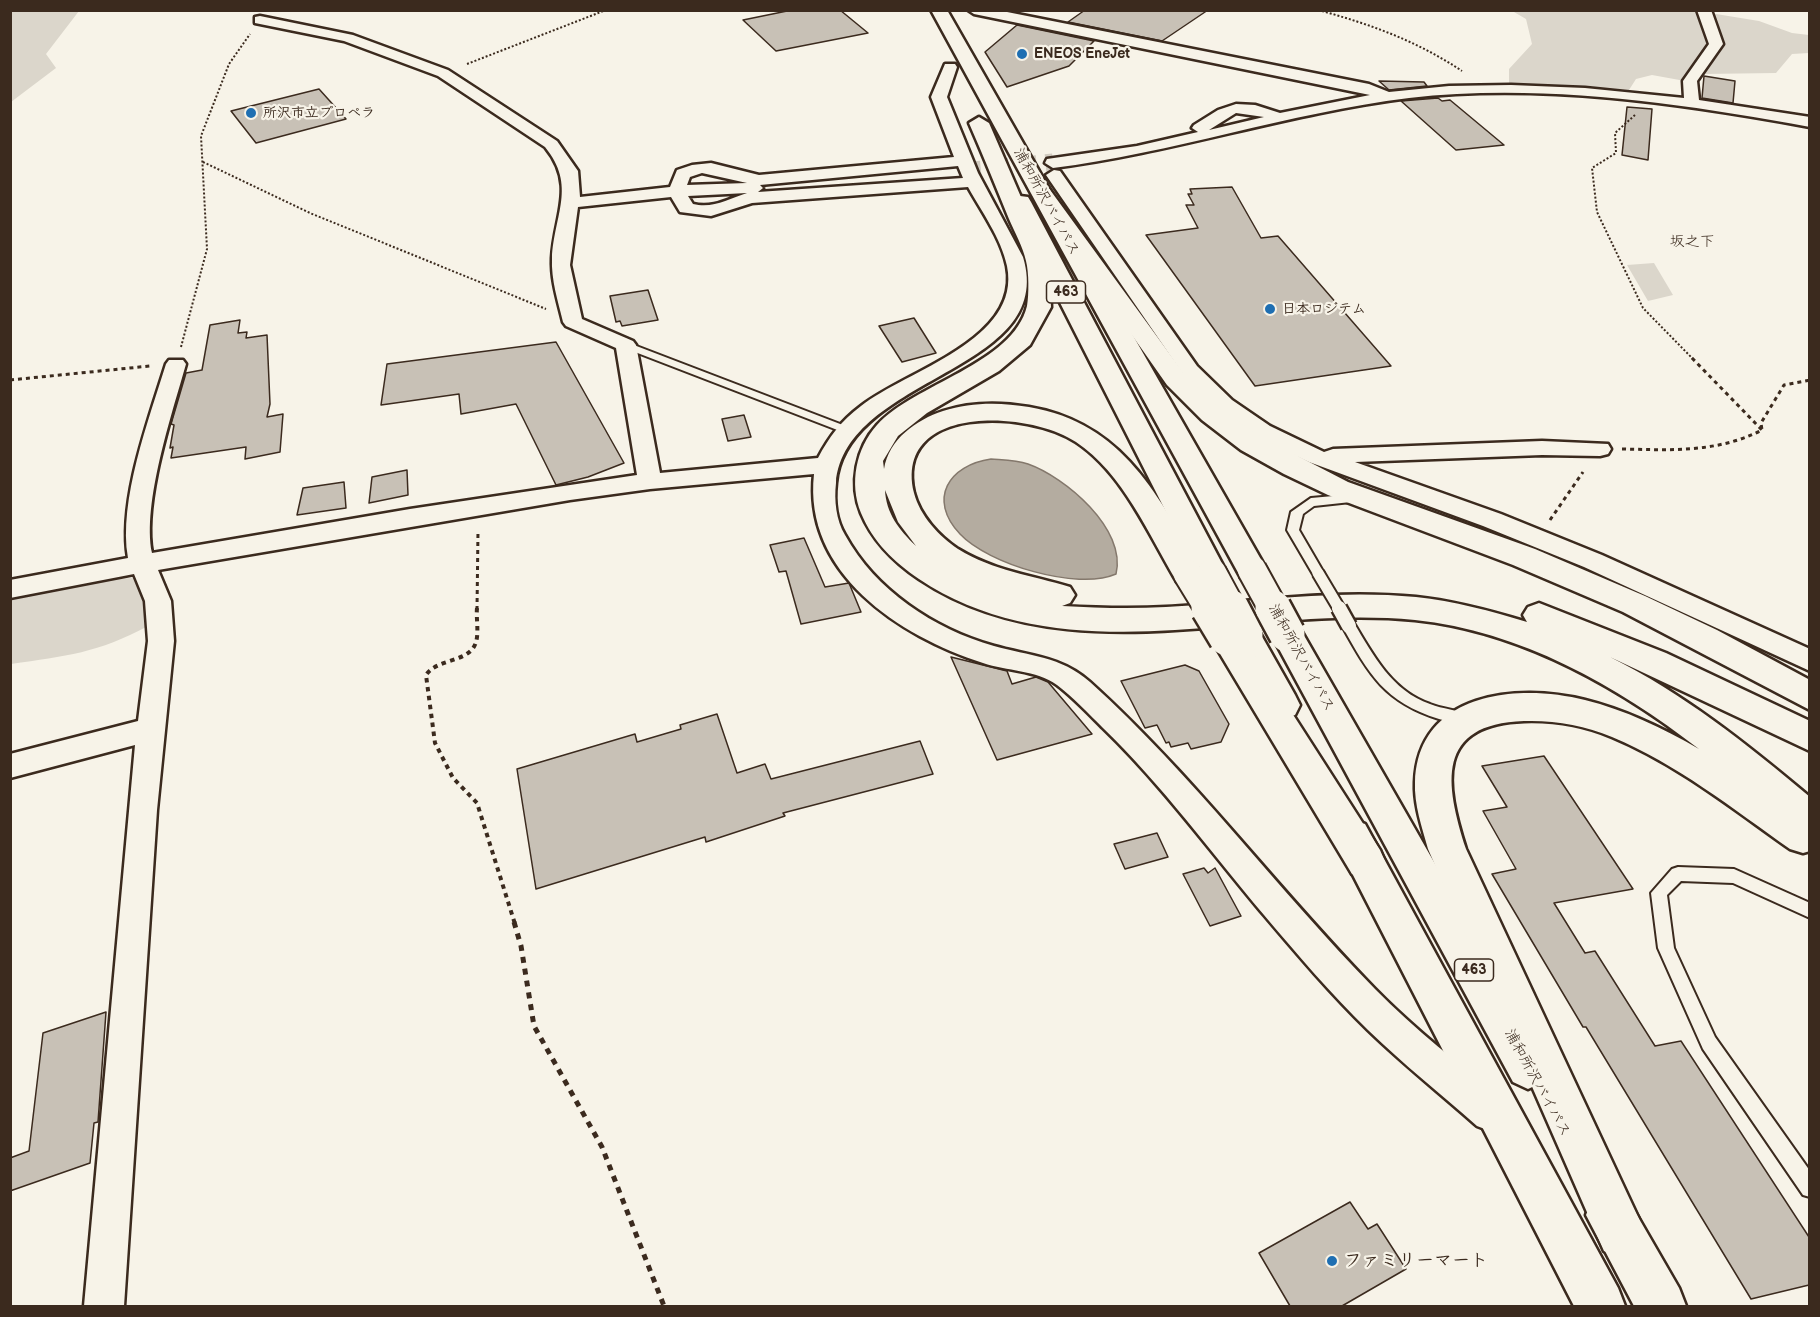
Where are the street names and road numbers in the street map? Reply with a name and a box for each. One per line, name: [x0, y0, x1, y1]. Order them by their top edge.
street label: 浦和所沢バイパス: [1009, 145, 1083, 259]
road number: 463: [1046, 281, 1086, 303]
street label: 浦和所沢バイパス: [1264, 601, 1338, 715]
road number: 463: [1454, 959, 1494, 981]
street label: 浦和所沢バイパス: [1500, 1026, 1574, 1140]

